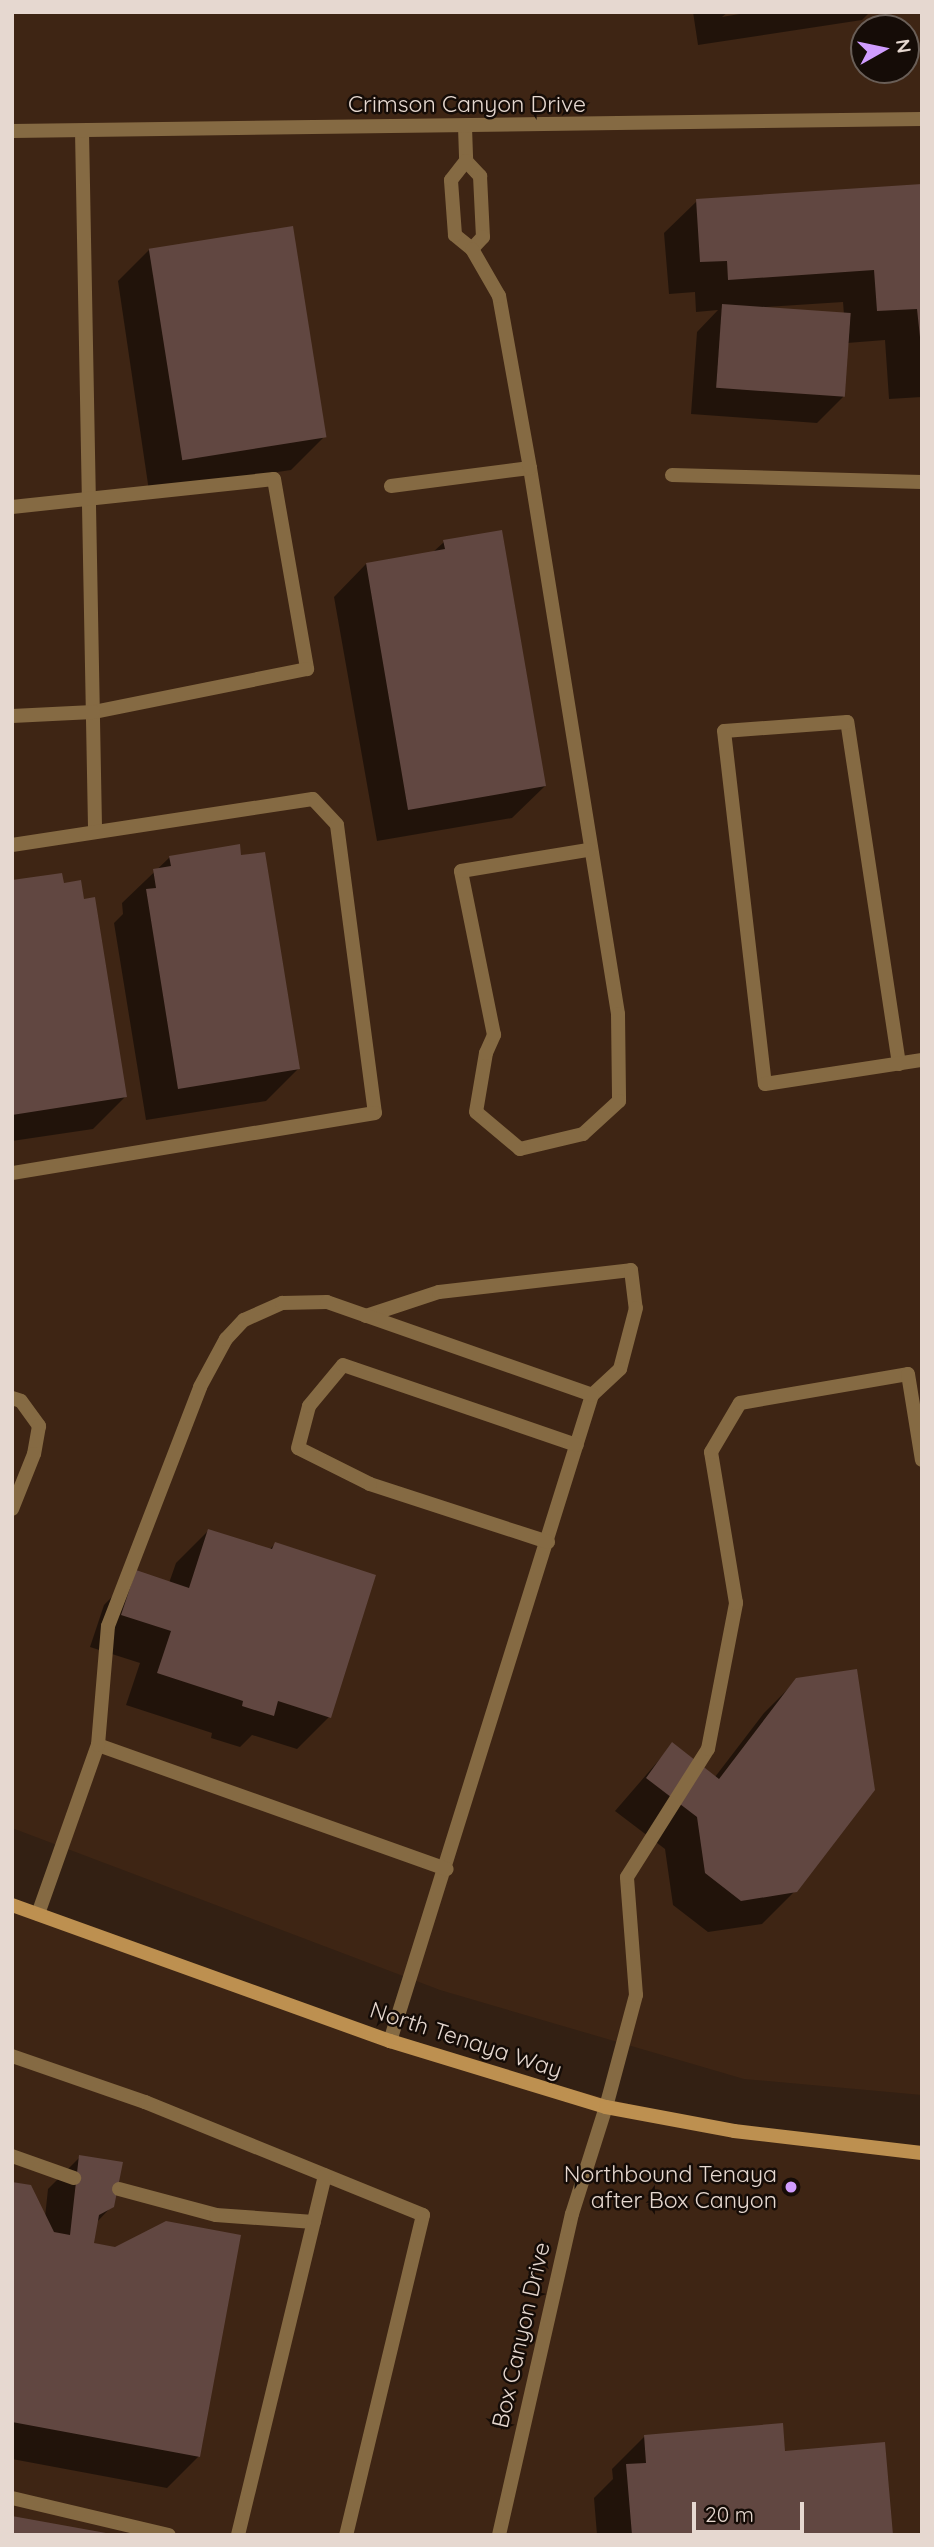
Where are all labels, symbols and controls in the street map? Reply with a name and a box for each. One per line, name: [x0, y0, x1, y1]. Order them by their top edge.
north arrow: [850, 14, 920, 84]
text: N: [891, 37, 917, 55]
street label: Crimson Canyon Drive: [348, 90, 586, 118]
street label: North Tenaya Way: [366, 1996, 566, 2084]
place label: Northbound Tenaya after Box Canyon: [564, 2160, 777, 2214]
marker: Northbound Tenaya after Box Canyon: [783, 2179, 799, 2195]
street label: Box Canyon Drive: [486, 2239, 556, 2431]
scale bar: [696, 2488, 808, 2532]
text: 20 m: [705, 2501, 754, 2527]

